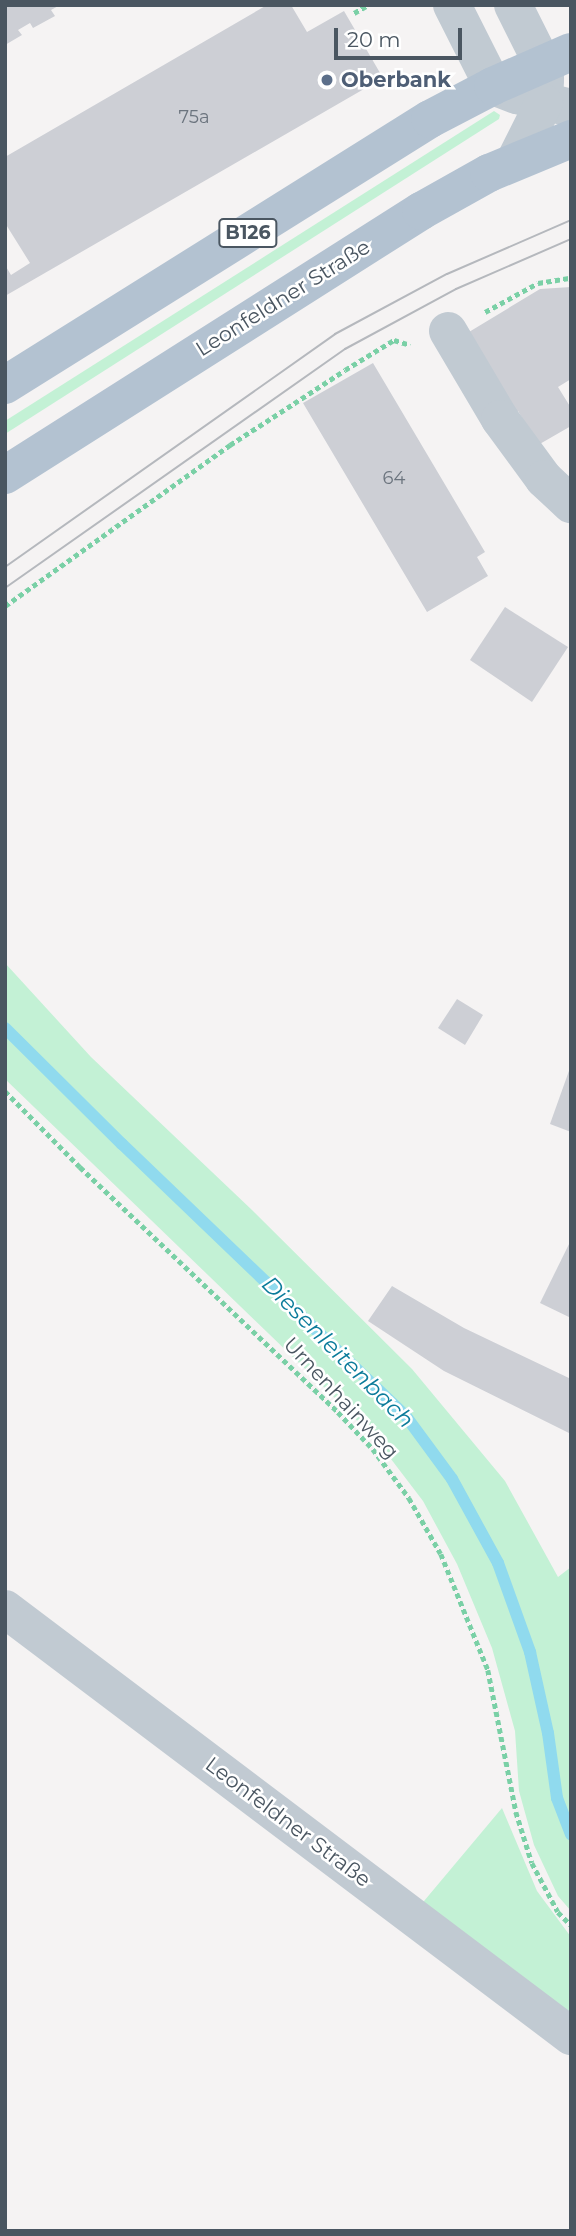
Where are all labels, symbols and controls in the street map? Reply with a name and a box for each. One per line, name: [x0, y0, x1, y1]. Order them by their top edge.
scale bar: [338, 14, 466, 58]
text: 20 m: [347, 27, 401, 52]
place label: Oberbank: [341, 67, 451, 93]
marker: Oberbank: [319, 72, 335, 88]
house number: 75a: [178, 106, 210, 128]
road number: B126: [218, 218, 278, 248]
street label: Leonfeldner Straße: [191, 234, 375, 362]
house number: 64: [383, 467, 405, 489]
water label: Diesenleitenbach: [256, 1270, 420, 1434]
street label: Urnenhainweg: [278, 1332, 404, 1464]
street label: Leonfeldner Straße: [200, 1752, 376, 1892]

